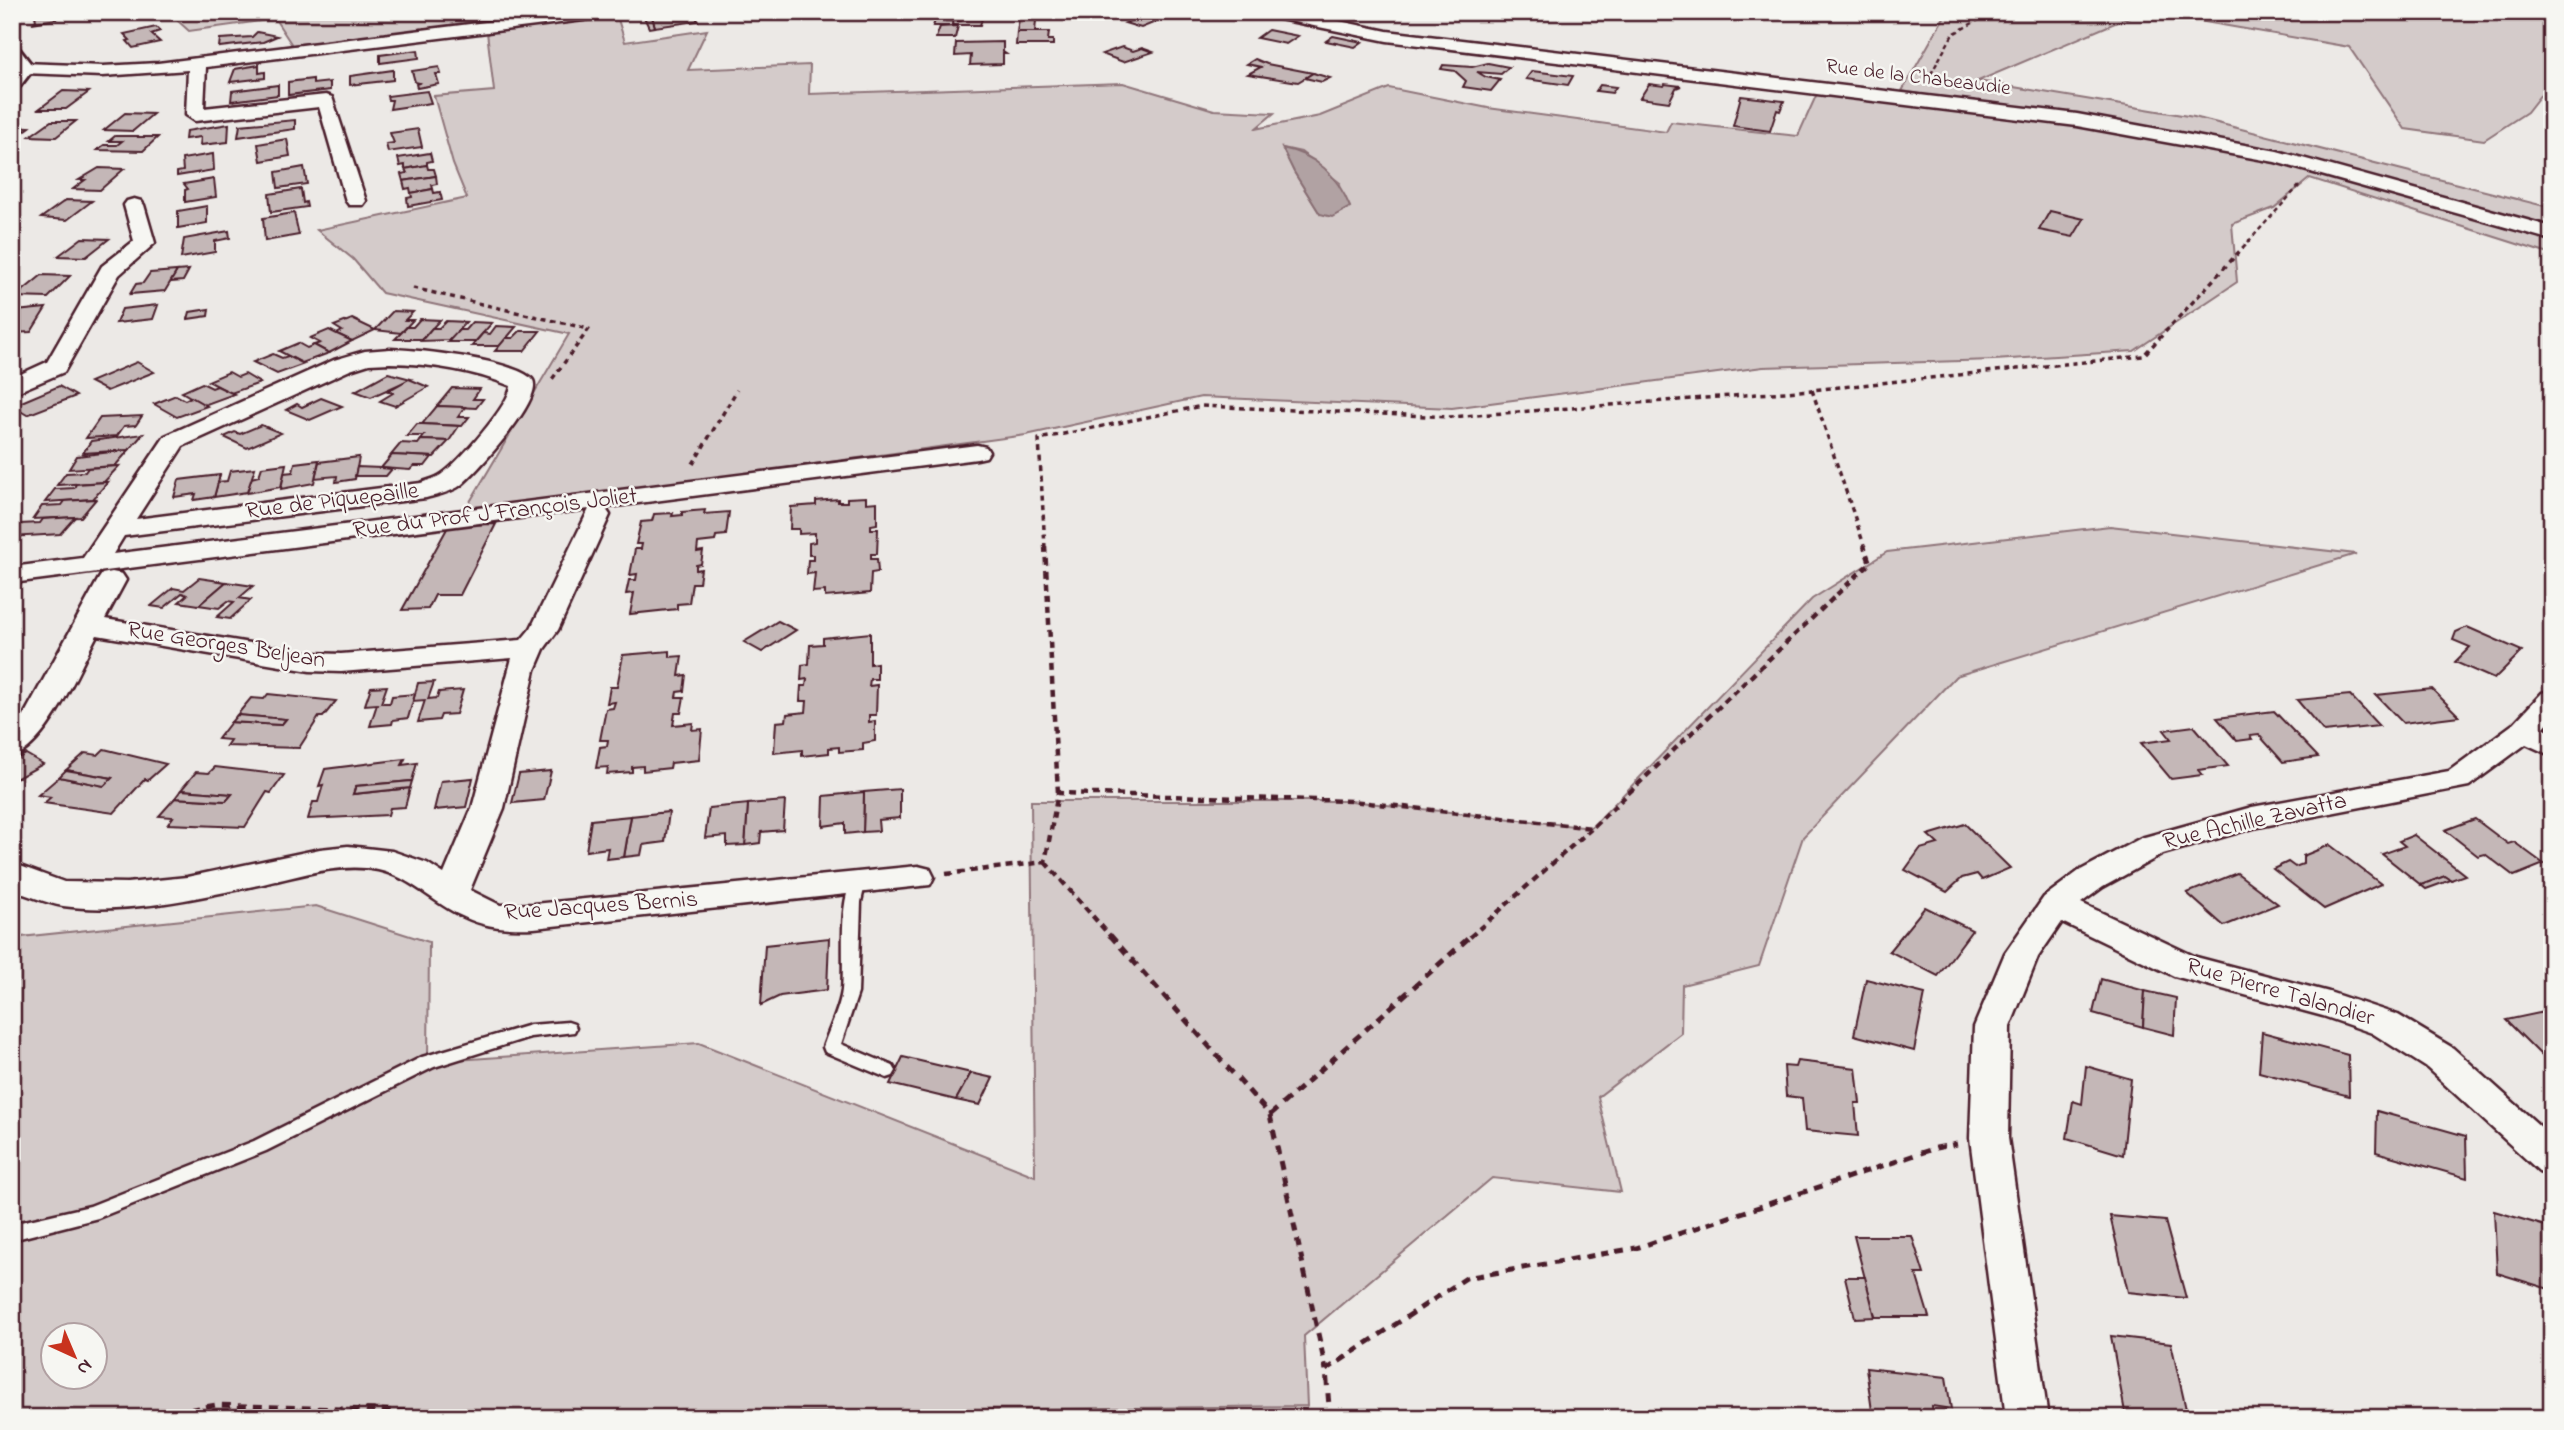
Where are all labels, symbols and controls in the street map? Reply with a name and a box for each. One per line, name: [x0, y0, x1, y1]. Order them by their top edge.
street label: Rue de la Chabeaudie: [1824, 52, 2013, 104]
street label: Rue de Piquepaille: [243, 474, 421, 530]
street label: Rue du Prof J François Joliet: [351, 479, 639, 549]
street label: Rue Georges Beljean: [124, 613, 328, 679]
street label: Rue Achille Zavatta: [2160, 784, 2350, 860]
street label: Rue Jacques Bernis: [503, 883, 699, 931]
street label: Rue Pierre Talandier: [2182, 949, 2379, 1037]
north arrow: [38, 1322, 108, 1392]
text: N: [70, 1352, 98, 1381]

